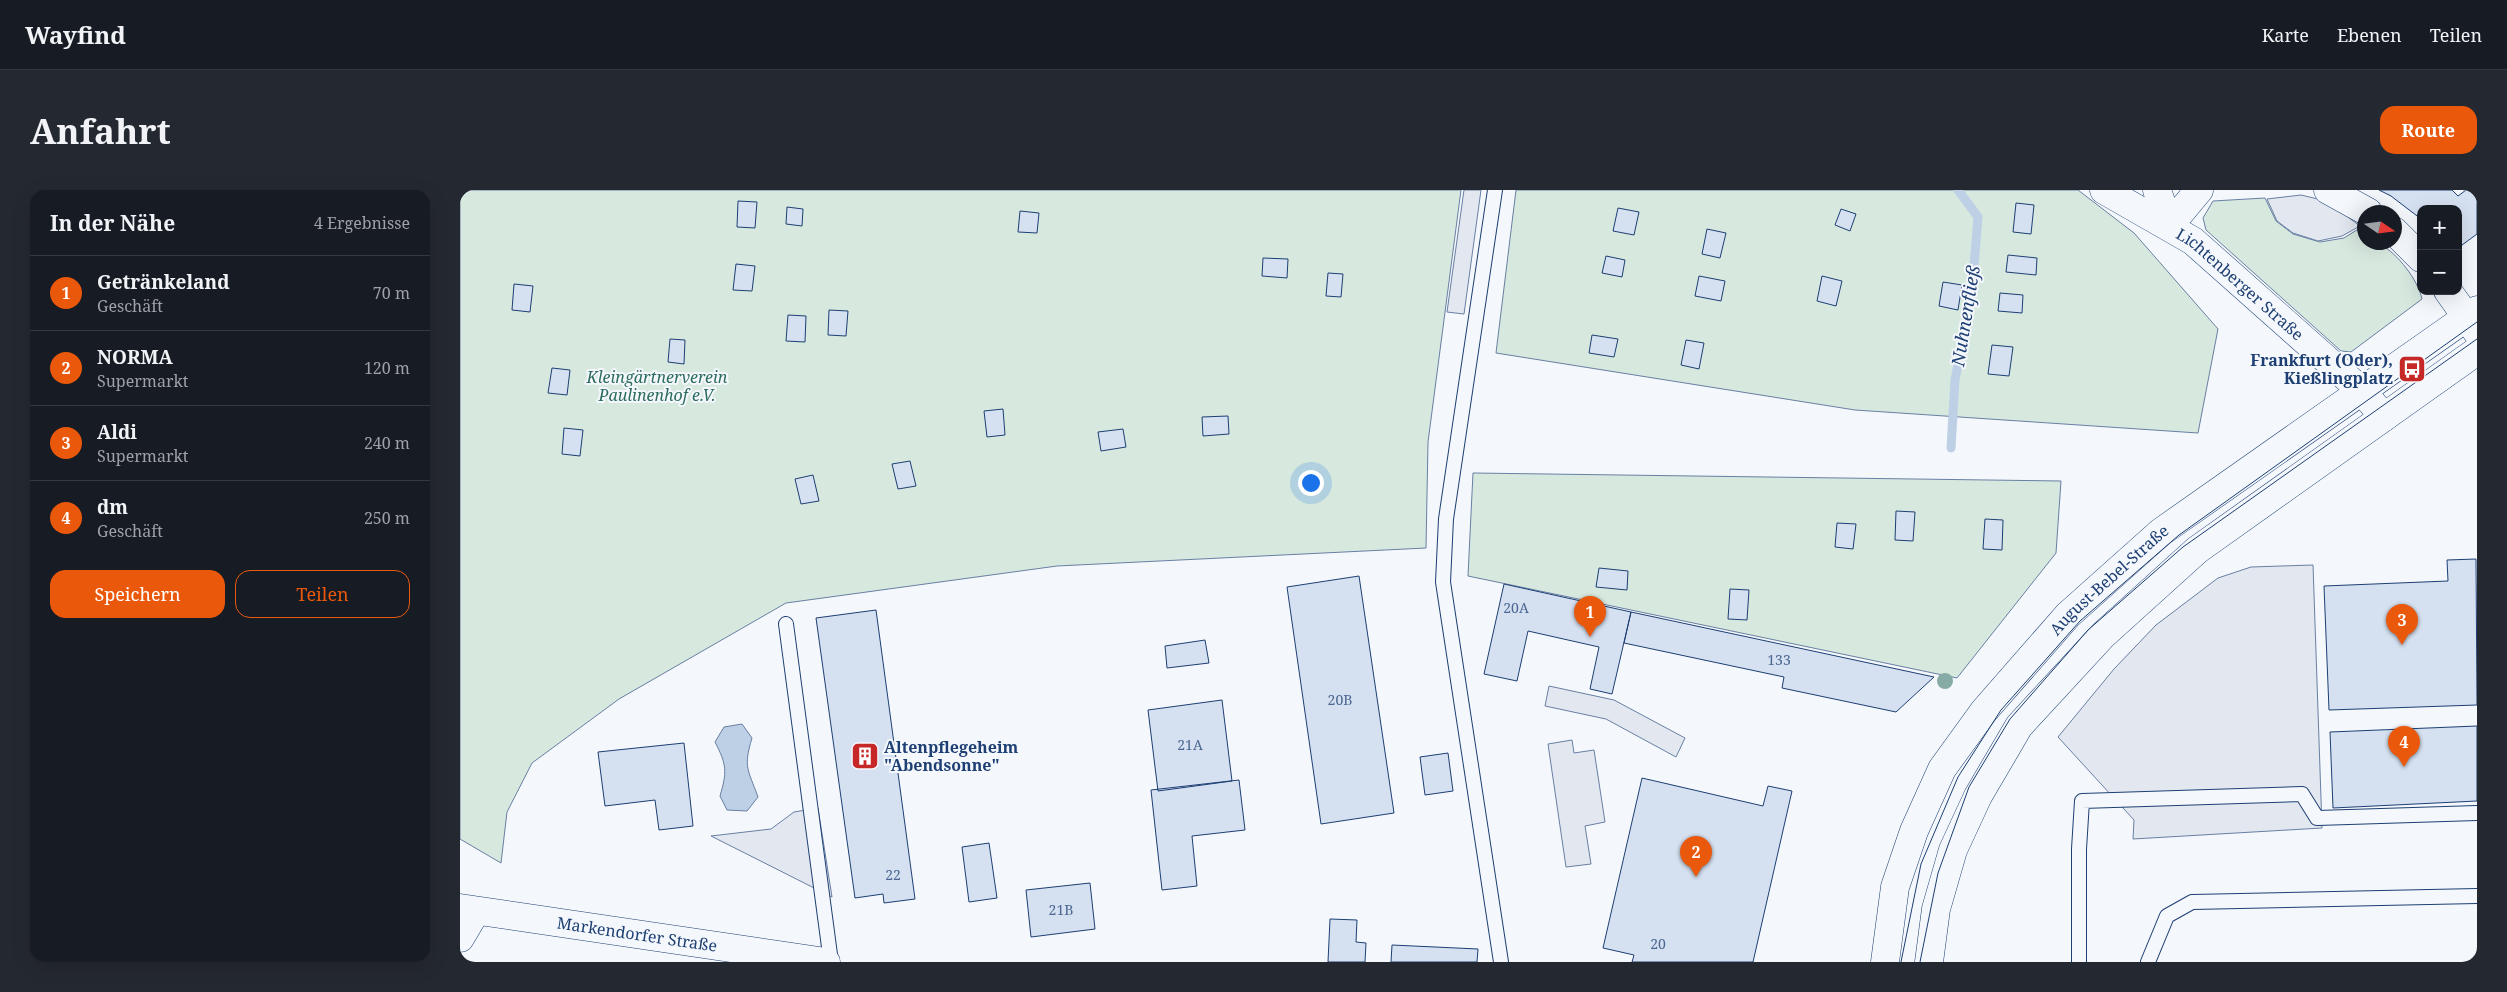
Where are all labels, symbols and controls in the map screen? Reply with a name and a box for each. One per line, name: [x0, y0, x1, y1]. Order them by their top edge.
text: Wayfind: [25, 18, 126, 51]
text: Karte: [2262, 23, 2309, 47]
text: Ebenen: [2337, 23, 2402, 47]
text: Teilen: [2430, 23, 2482, 47]
button: Route: [2380, 106, 2477, 154]
text: Anfahrt: [30, 107, 171, 154]
north arrow: [2357, 205, 2402, 250]
map controls: [2417, 205, 2462, 295]
button: +: [2417, 205, 2462, 250]
text: In der Nähe: [50, 209, 175, 237]
text: 4 Ergebnisse: [314, 212, 410, 234]
street label: Lichtenberger Straße: [2172, 223, 2308, 345]
button: −: [2417, 250, 2462, 295]
water label: Nuhnenfließ: [1945, 264, 1985, 369]
text: Getränkeland: [97, 269, 230, 295]
text: 1: [61, 282, 71, 304]
text: 70 m: [373, 282, 410, 304]
text: Geschäft: [97, 295, 163, 317]
text: NORMA: [97, 344, 173, 370]
place label: Frankfurt (Oder), Kießlingplatz: [2250, 349, 2393, 389]
bus stop icon: Frankfurt (Oder), Kießlingplatz: [2397, 354, 2427, 384]
text: 2: [61, 357, 71, 379]
text: 120 m: [364, 357, 410, 379]
park label: Kleingärtnerverein Paulinenhof e.V.: [586, 366, 728, 406]
text: Supermarkt: [97, 370, 188, 392]
text: Aldi: [97, 419, 137, 445]
text: 3: [61, 432, 71, 454]
text: 240 m: [364, 432, 410, 454]
text: Supermarkt: [97, 445, 188, 467]
your location: [1298, 470, 1324, 496]
text: dm: [97, 494, 128, 520]
text: 4: [61, 507, 71, 529]
text: 250 m: [364, 507, 410, 529]
street label: August-Bebel-Straße: [2044, 519, 2173, 640]
text: Geschäft: [97, 520, 163, 542]
button: Speichern: [50, 570, 225, 618]
button: Teilen: [235, 570, 410, 618]
pin: 1: [1574, 596, 1606, 637]
house number: 20A: [1503, 598, 1529, 617]
pin: 3: [2386, 604, 2418, 645]
house number: 133: [1767, 650, 1791, 669]
house number: 20B: [1328, 690, 1352, 709]
pin: 4: [2388, 726, 2420, 767]
house number: 21A: [1177, 735, 1203, 754]
place label: Altenpflegeheim "Abendsonne": [884, 736, 1019, 776]
building icon: Altenpflegeheim "Abendsonne": [850, 741, 880, 771]
pin: 2: [1680, 836, 1712, 877]
house number: 22: [885, 865, 901, 884]
house number: 21B: [1049, 900, 1073, 919]
street label: Markendorfer Straße: [555, 911, 719, 957]
house number: 20: [1650, 934, 1666, 953]

